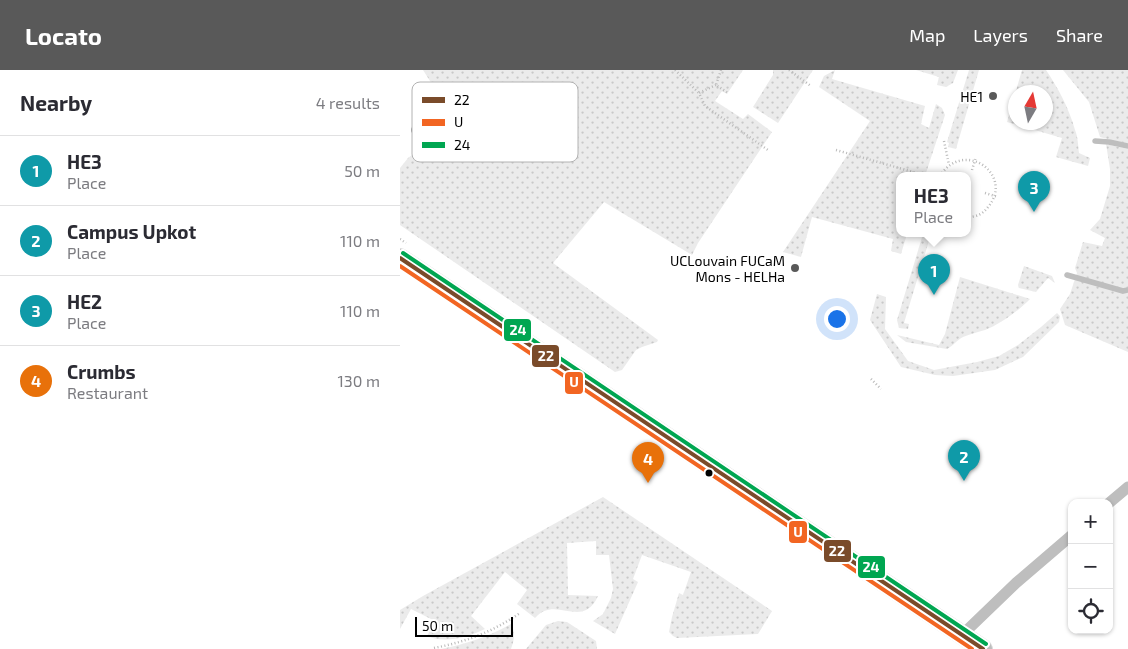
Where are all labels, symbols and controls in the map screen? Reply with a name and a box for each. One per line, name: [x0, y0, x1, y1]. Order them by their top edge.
text: Locato: [25, 21, 102, 50]
text: Map: [909, 24, 945, 46]
text: Layers: [973, 24, 1028, 46]
text: Share: [1056, 24, 1103, 46]
legend: [412, 82, 578, 162]
north arrow: [1008, 85, 1053, 130]
place label: HE1: [960, 88, 983, 105]
text: Nearby: [20, 90, 92, 115]
marker: HE1: [987, 90, 999, 102]
text: 22: [454, 91, 470, 108]
text: 4 results: [316, 93, 380, 112]
text: U: [454, 113, 463, 130]
text: 24: [454, 136, 470, 153]
text: HE3: [67, 150, 102, 173]
text: 1: [33, 161, 39, 180]
text: 50 m: [344, 161, 380, 180]
pin: 3: [1018, 171, 1050, 212]
popup: [896, 172, 971, 237]
text: Place: [67, 173, 106, 192]
text: HE3: [914, 184, 949, 207]
text: Place: [914, 207, 953, 226]
text: Campus Upkot: [67, 220, 196, 243]
text: 2: [31, 231, 41, 250]
text: 110 m: [340, 231, 380, 250]
text: Place: [67, 243, 106, 262]
place label: UCLouvain FUCaM Mons - HELHa: [670, 252, 785, 285]
pin: 1: [918, 254, 950, 295]
marker: UCLouvain FUCaM Mons - HELHa: [789, 262, 801, 274]
text: HE2: [67, 290, 102, 313]
text: 3: [31, 301, 41, 320]
text: 110 m: [340, 301, 380, 320]
your location: [824, 306, 850, 332]
text: Place: [67, 313, 106, 332]
line badge: 24: [503, 318, 532, 342]
text: 24: [509, 321, 527, 338]
line badge: 22: [531, 344, 560, 368]
text: 22: [538, 347, 554, 364]
text: Crumbs: [67, 360, 136, 383]
text: 4: [31, 371, 41, 390]
text: 130 m: [338, 371, 380, 390]
line badge: U: [564, 371, 584, 395]
text: U: [569, 373, 579, 390]
text: Restaurant: [67, 383, 148, 402]
pin: 2: [948, 440, 980, 481]
pin: 4: [632, 442, 664, 483]
unlabelled marker: [704, 468, 714, 478]
map controls: [1068, 499, 1113, 634]
button: +: [1068, 499, 1113, 544]
line badge: U: [788, 520, 808, 544]
text: U: [793, 523, 803, 540]
line badge: 22: [823, 539, 852, 563]
text: 22: [829, 542, 845, 559]
button: −: [1068, 544, 1113, 589]
line badge: 24: [857, 555, 886, 579]
text: 24: [862, 558, 880, 575]
button: locate: [1068, 589, 1113, 634]
scale bar: [415, 614, 512, 637]
text: 50 m: [422, 617, 453, 634]

